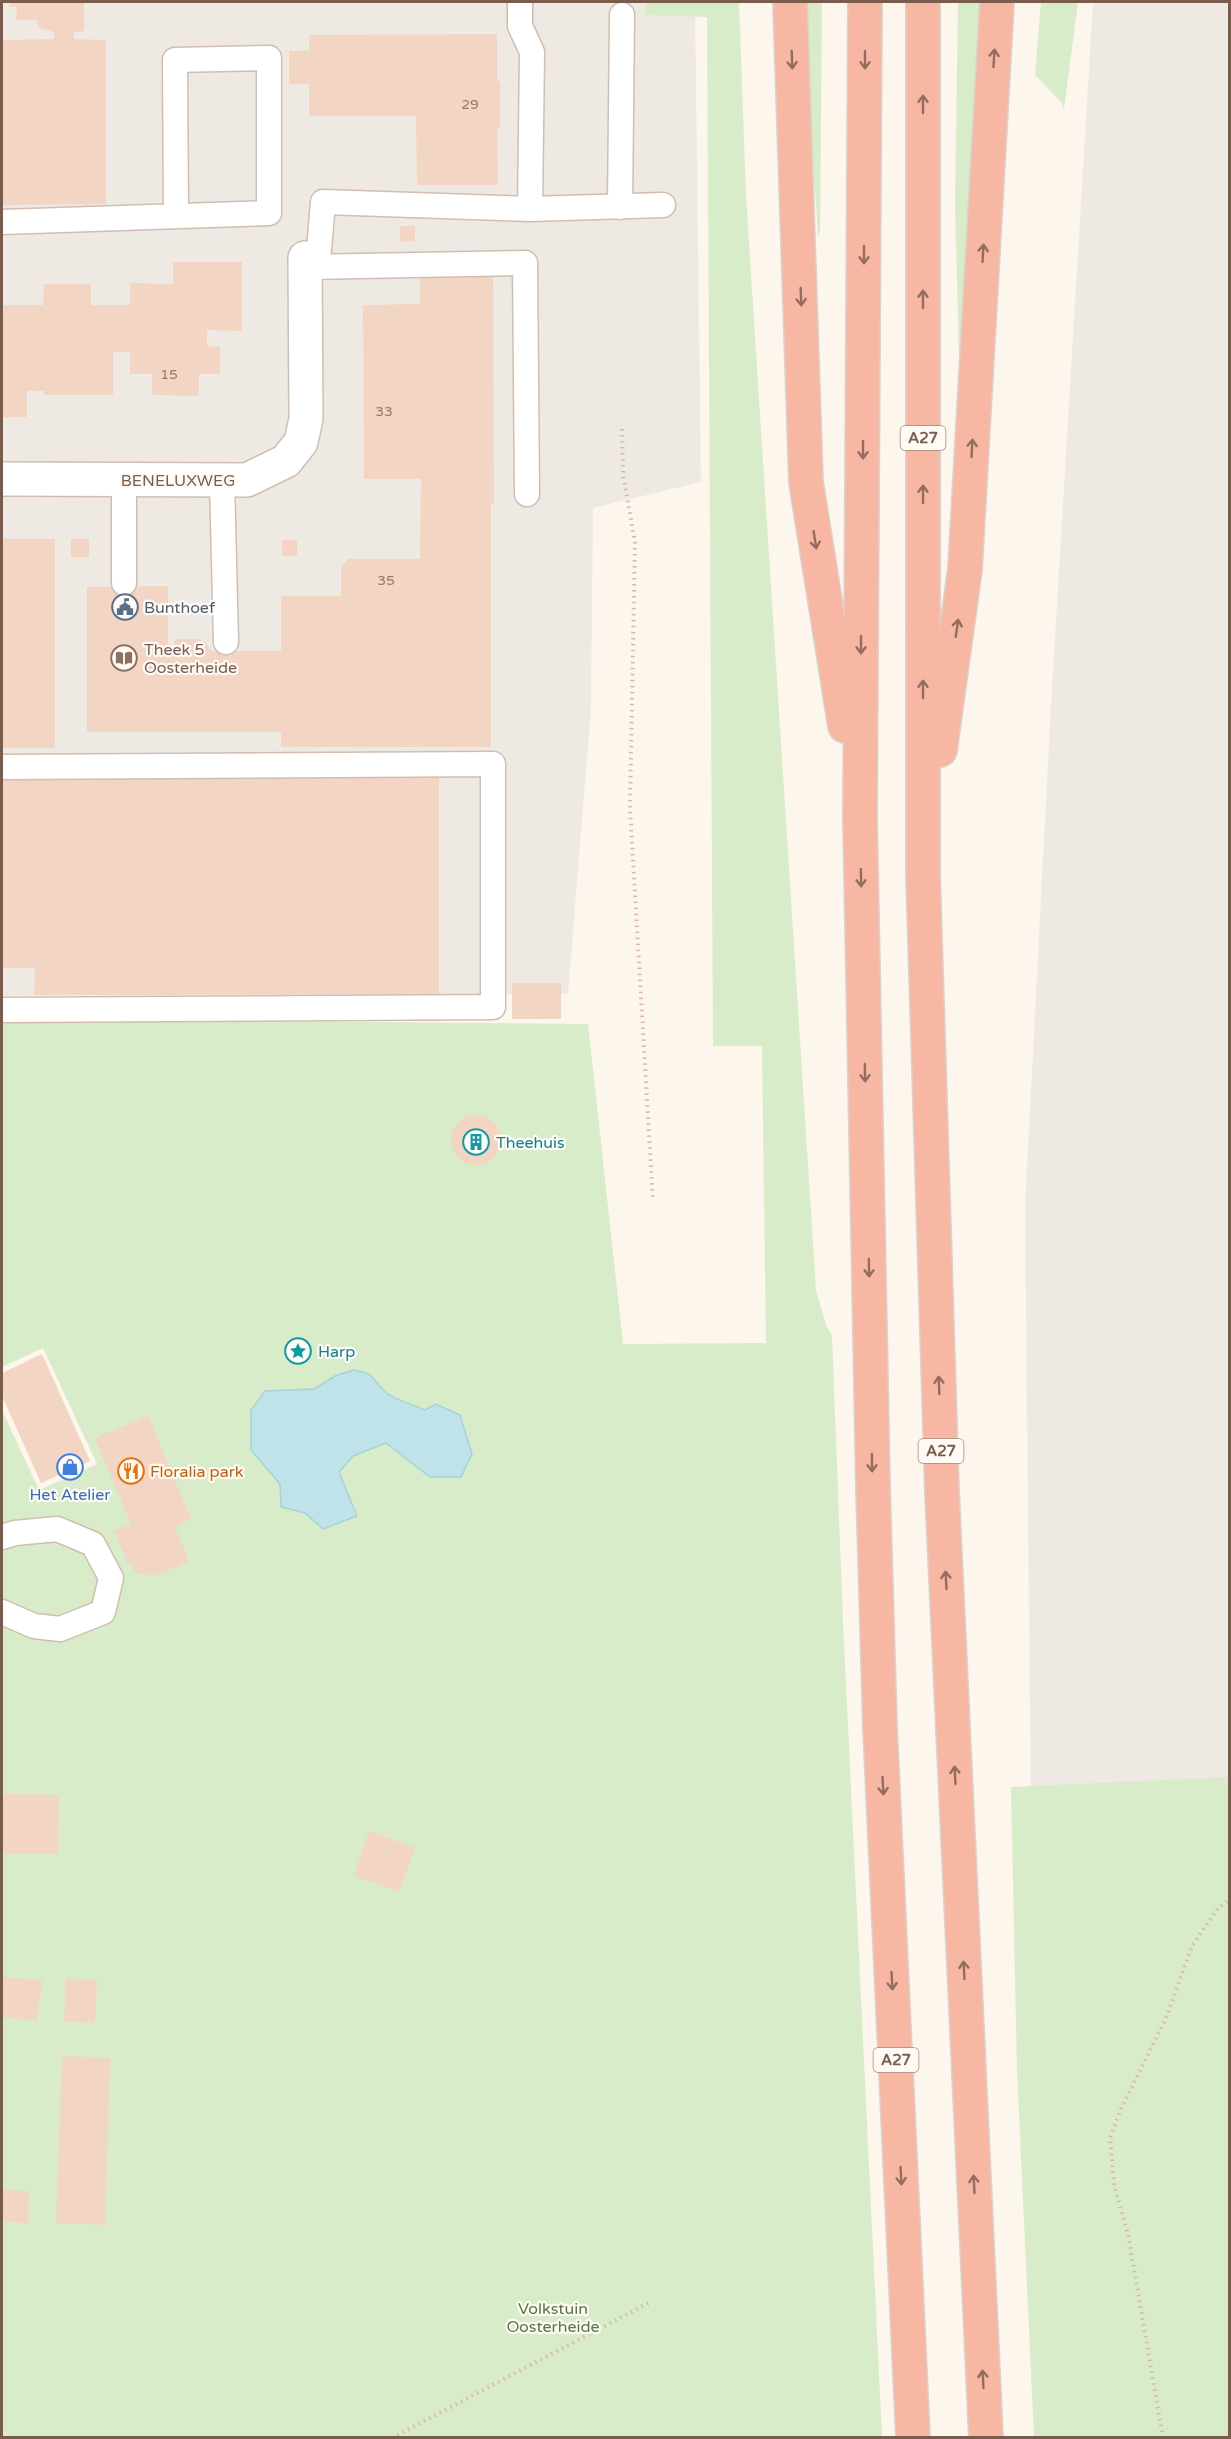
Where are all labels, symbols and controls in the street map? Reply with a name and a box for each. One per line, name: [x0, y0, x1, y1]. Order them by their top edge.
one-way arrow: [786, 49, 798, 69]
one-way arrow: [859, 49, 871, 69]
one-way arrow: [989, 49, 1000, 69]
one-way arrow: [917, 95, 929, 115]
house number: 29: [461, 96, 479, 113]
one-way arrow: [978, 243, 989, 263]
one-way arrow: [858, 244, 870, 264]
one-way arrow: [795, 286, 806, 306]
one-way arrow: [917, 290, 929, 310]
house number: 15: [160, 366, 178, 383]
house number: 33: [375, 403, 393, 420]
road number: A27: [900, 426, 946, 450]
one-way arrow: [967, 438, 978, 458]
one-way arrow: [857, 439, 869, 459]
street label: BENELUXWEG: [121, 471, 235, 491]
one-way arrow: [917, 485, 929, 505]
one-way arrow: [810, 529, 821, 549]
house number: 35: [377, 572, 395, 589]
public building icon: Bunthoef: [110, 592, 140, 622]
place label: Bunthoef: [144, 598, 216, 618]
one-way arrow: [952, 619, 963, 639]
one-way arrow: [856, 634, 867, 654]
place label: Theek 5 Oosterheide: [144, 640, 237, 678]
library icon: Theek 5 Oosterheide: [109, 643, 139, 673]
one-way arrow: [917, 680, 929, 700]
one-way arrow: [856, 867, 867, 887]
one-way arrow: [859, 1062, 871, 1082]
building icon: Theehuis: [461, 1127, 491, 1157]
place label: Theehuis: [496, 1133, 565, 1153]
one-way arrow: [863, 1257, 875, 1277]
place icon: Harp: [283, 1336, 313, 1366]
place label: Harp: [318, 1342, 355, 1362]
one-way arrow: [933, 1376, 944, 1396]
road number: A27: [918, 1439, 964, 1463]
shop icon: Het Atelier: [55, 1452, 85, 1482]
one-way arrow: [867, 1452, 878, 1472]
restaurant icon: Floralia park: [116, 1456, 146, 1486]
place label: Floralia park: [150, 1462, 244, 1482]
place label: Het Atelier: [30, 1485, 111, 1505]
one-way arrow: [941, 1570, 952, 1590]
one-way arrow: [950, 1765, 961, 1785]
one-way arrow: [878, 1776, 889, 1796]
one-way arrow: [959, 1960, 970, 1980]
one-way arrow: [887, 1970, 898, 1990]
road number: A27: [874, 2048, 918, 2072]
one-way arrow: [896, 2165, 907, 2185]
one-way arrow: [969, 2175, 980, 2195]
park label: Volkstuin Oosterheide: [506, 2299, 600, 2337]
one-way arrow: [978, 2370, 989, 2390]

